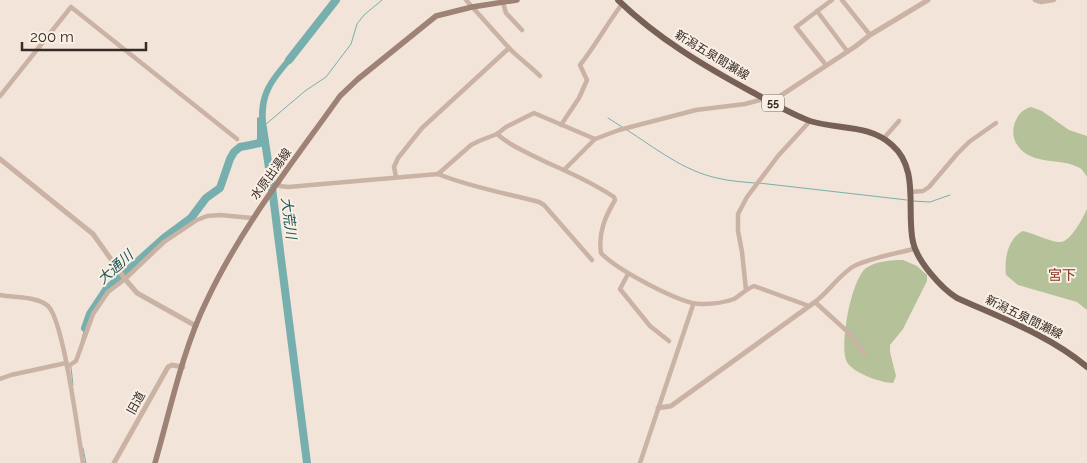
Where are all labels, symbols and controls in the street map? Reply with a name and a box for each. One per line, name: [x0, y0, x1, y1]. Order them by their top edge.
scale bar: [22, 20, 146, 52]
street label: 新潟五泉間瀬線: [672, 27, 752, 83]
text: 200 m: [30, 28, 74, 46]
road number: 55: [762, 95, 784, 112]
street label: 水原出湯線: [248, 146, 294, 202]
water label: 大荒川: [279, 196, 300, 242]
water label: 大通川: [94, 246, 137, 287]
district label: 宮下: [1048, 267, 1076, 283]
street label: 新潟五泉間瀬線: [983, 292, 1065, 342]
street label: 旧道: [124, 389, 148, 417]

